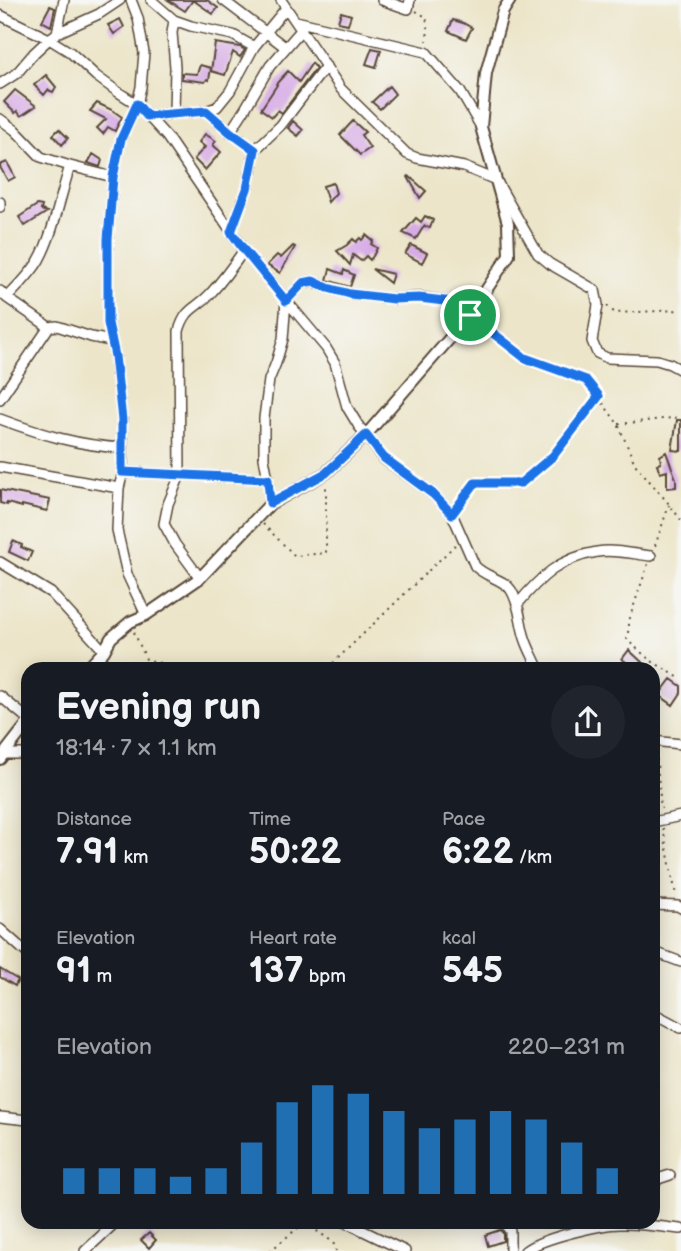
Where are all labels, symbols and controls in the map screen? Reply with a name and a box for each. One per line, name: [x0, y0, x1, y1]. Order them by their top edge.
pin: [440, 285, 500, 345]
icon: arrive: [451, 296, 489, 334]
text: Evening run: [56, 685, 261, 730]
button: share: [551, 685, 625, 759]
text: 18:14 · 7 × 1.1 km: [56, 734, 217, 762]
text: Distance: [56, 808, 132, 831]
text: Time: [249, 808, 291, 831]
text: Pace: [442, 808, 485, 831]
text: 7.91: [56, 831, 118, 874]
text: 50:22: [249, 831, 341, 874]
text: 6:22: [442, 831, 514, 874]
text: km: [118, 846, 148, 869]
text: /km: [514, 846, 552, 869]
text: Elevation: [56, 927, 135, 950]
text: Heart rate: [249, 927, 337, 950]
text: kcal: [442, 927, 476, 950]
text: 91: [56, 950, 91, 993]
text: 137: [249, 950, 304, 993]
text: 545: [442, 950, 503, 993]
text: m: [91, 965, 112, 988]
text: bpm: [304, 965, 346, 988]
text: Elevation: [56, 1033, 152, 1061]
text: 220–231 m: [508, 1033, 625, 1061]

